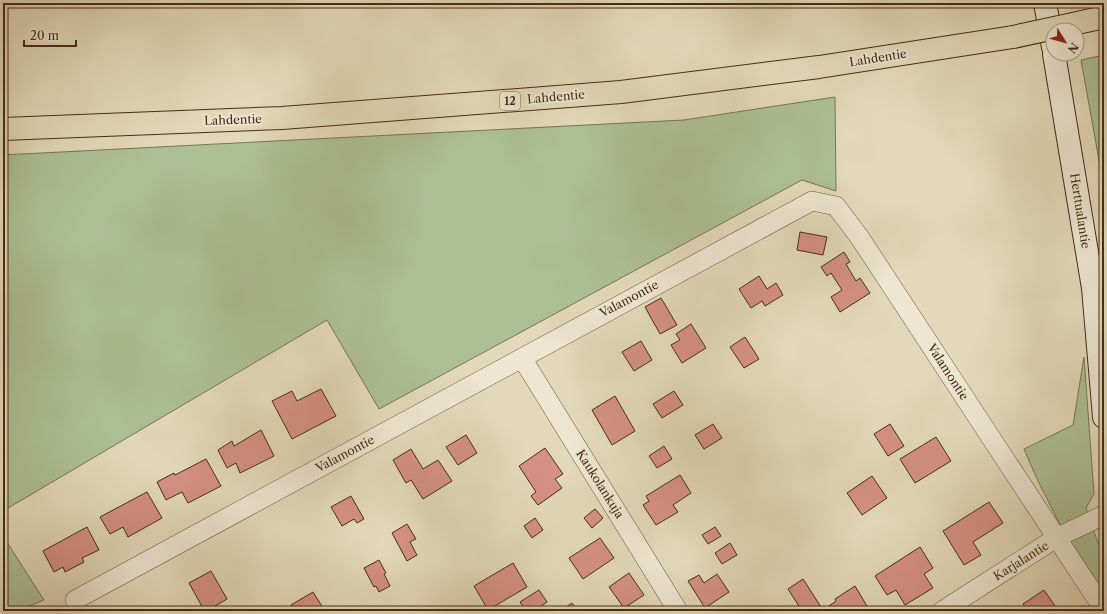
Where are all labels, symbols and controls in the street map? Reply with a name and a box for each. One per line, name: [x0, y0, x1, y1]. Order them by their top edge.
scale bar: [24, 22, 76, 48]
north arrow: [1045, 22, 1085, 62]
text: 20 m: [30, 28, 59, 43]
text: N: [1064, 40, 1081, 56]
street label: Lahdentie: [848, 46, 908, 69]
street label: Lahdentie: [526, 86, 586, 106]
road number: 12: [500, 92, 520, 110]
street label: Lahdentie: [204, 111, 262, 128]
street label: Herttualantie: [1067, 172, 1094, 250]
street label: Valamontie: [596, 277, 661, 321]
street label: Valamontie: [924, 340, 972, 403]
street label: Valamontie: [312, 432, 377, 476]
street label: Kaukolankuja: [573, 447, 628, 521]
street label: Karjalantie: [990, 538, 1051, 583]

